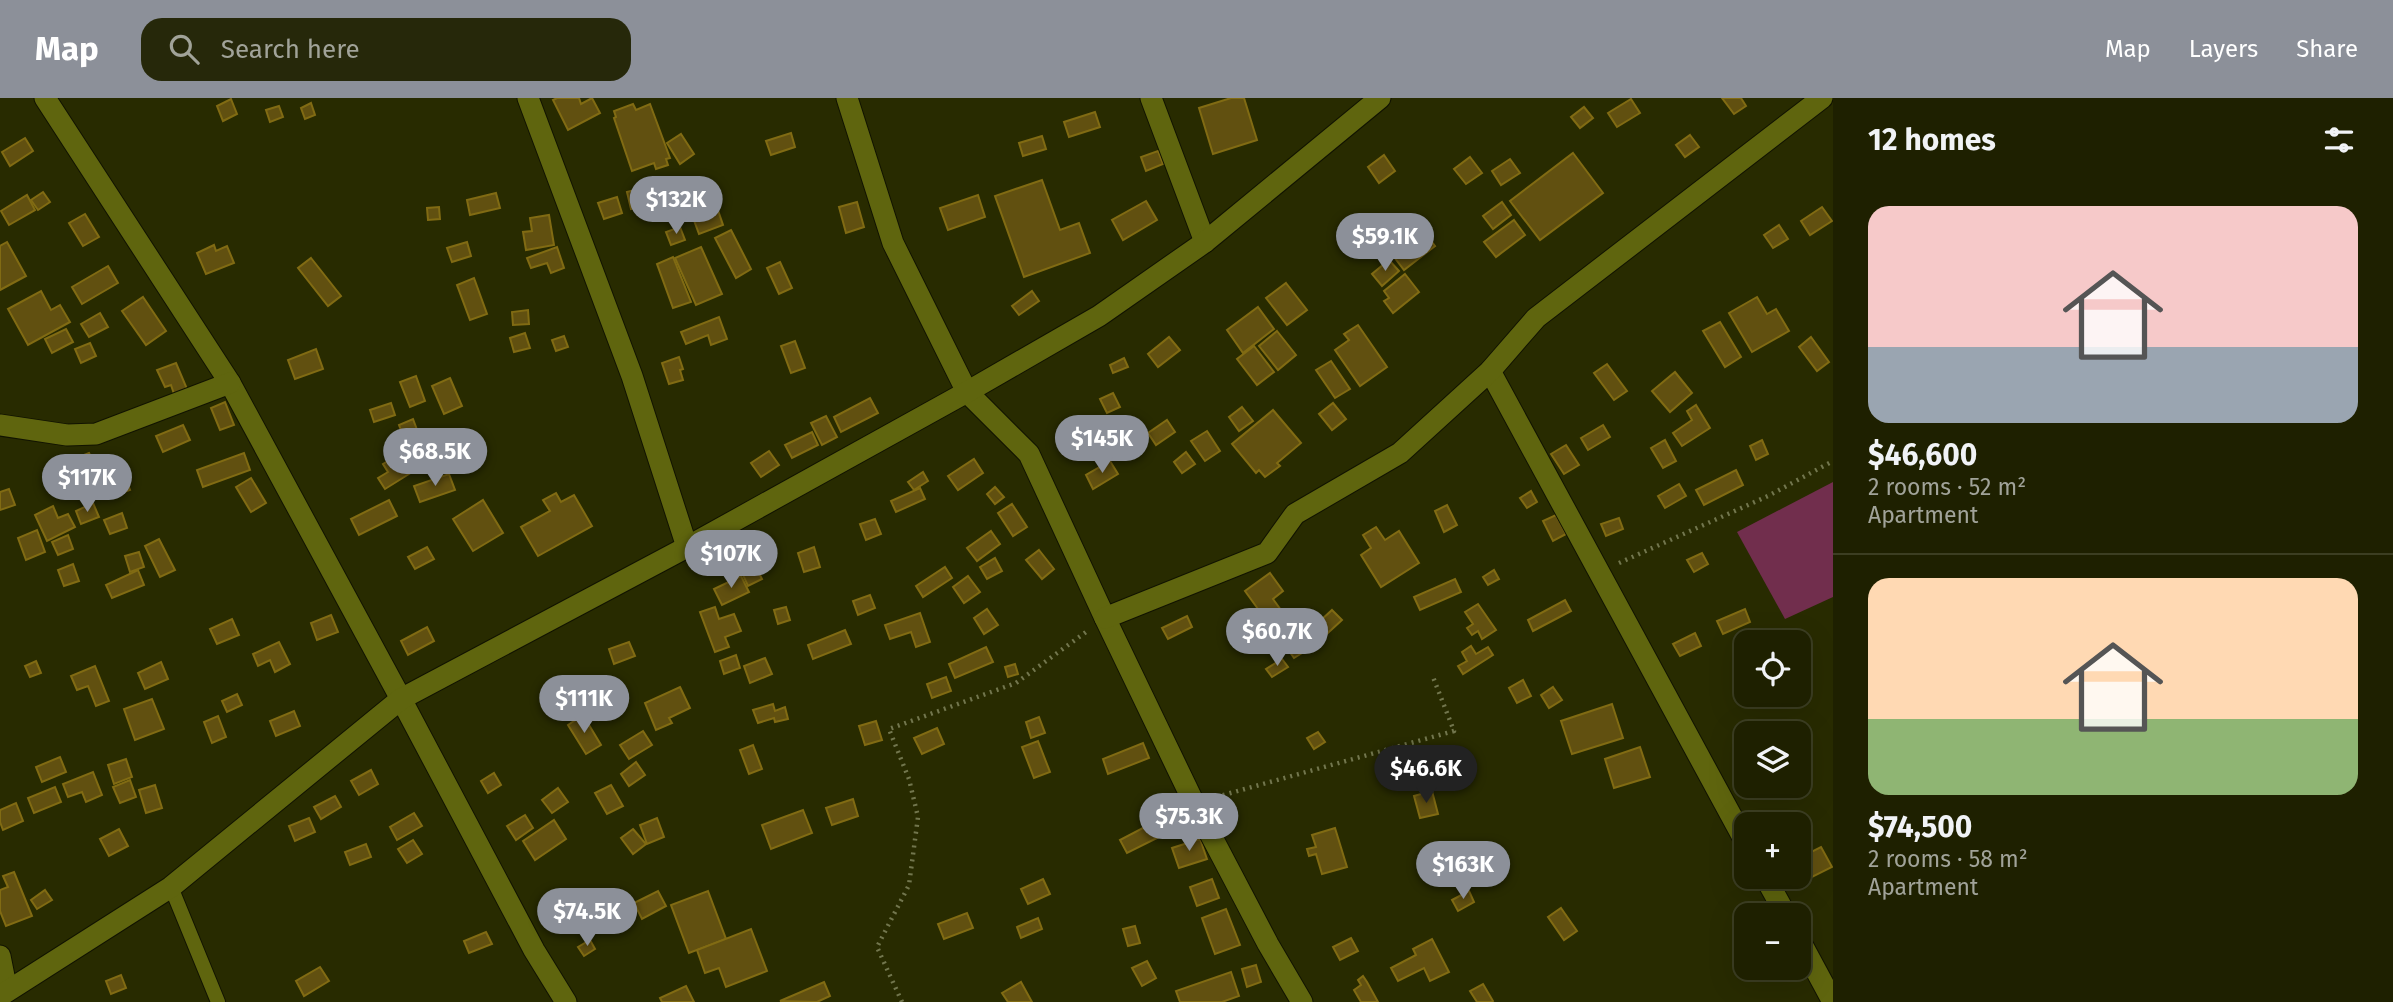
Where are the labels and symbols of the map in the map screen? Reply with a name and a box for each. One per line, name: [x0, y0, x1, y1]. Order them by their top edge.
pin: $132K: [627, 176, 725, 236]
pin: $59.1K: [1328, 214, 1442, 273]
pin: $145K: [1053, 416, 1151, 475]
pin: $68.5K: [378, 428, 492, 488]
pin: $117K: [38, 454, 136, 514]
pin: $107K: [682, 531, 780, 590]
pin: $60.7K: [1220, 608, 1334, 668]
pin: $111K: [535, 676, 633, 735]
pin: $46.6K: [1369, 746, 1483, 805]
pin: $75.3K: [1132, 794, 1246, 853]
pin: $163K: [1414, 842, 1512, 901]
pin: $74.5K: [530, 888, 644, 948]

